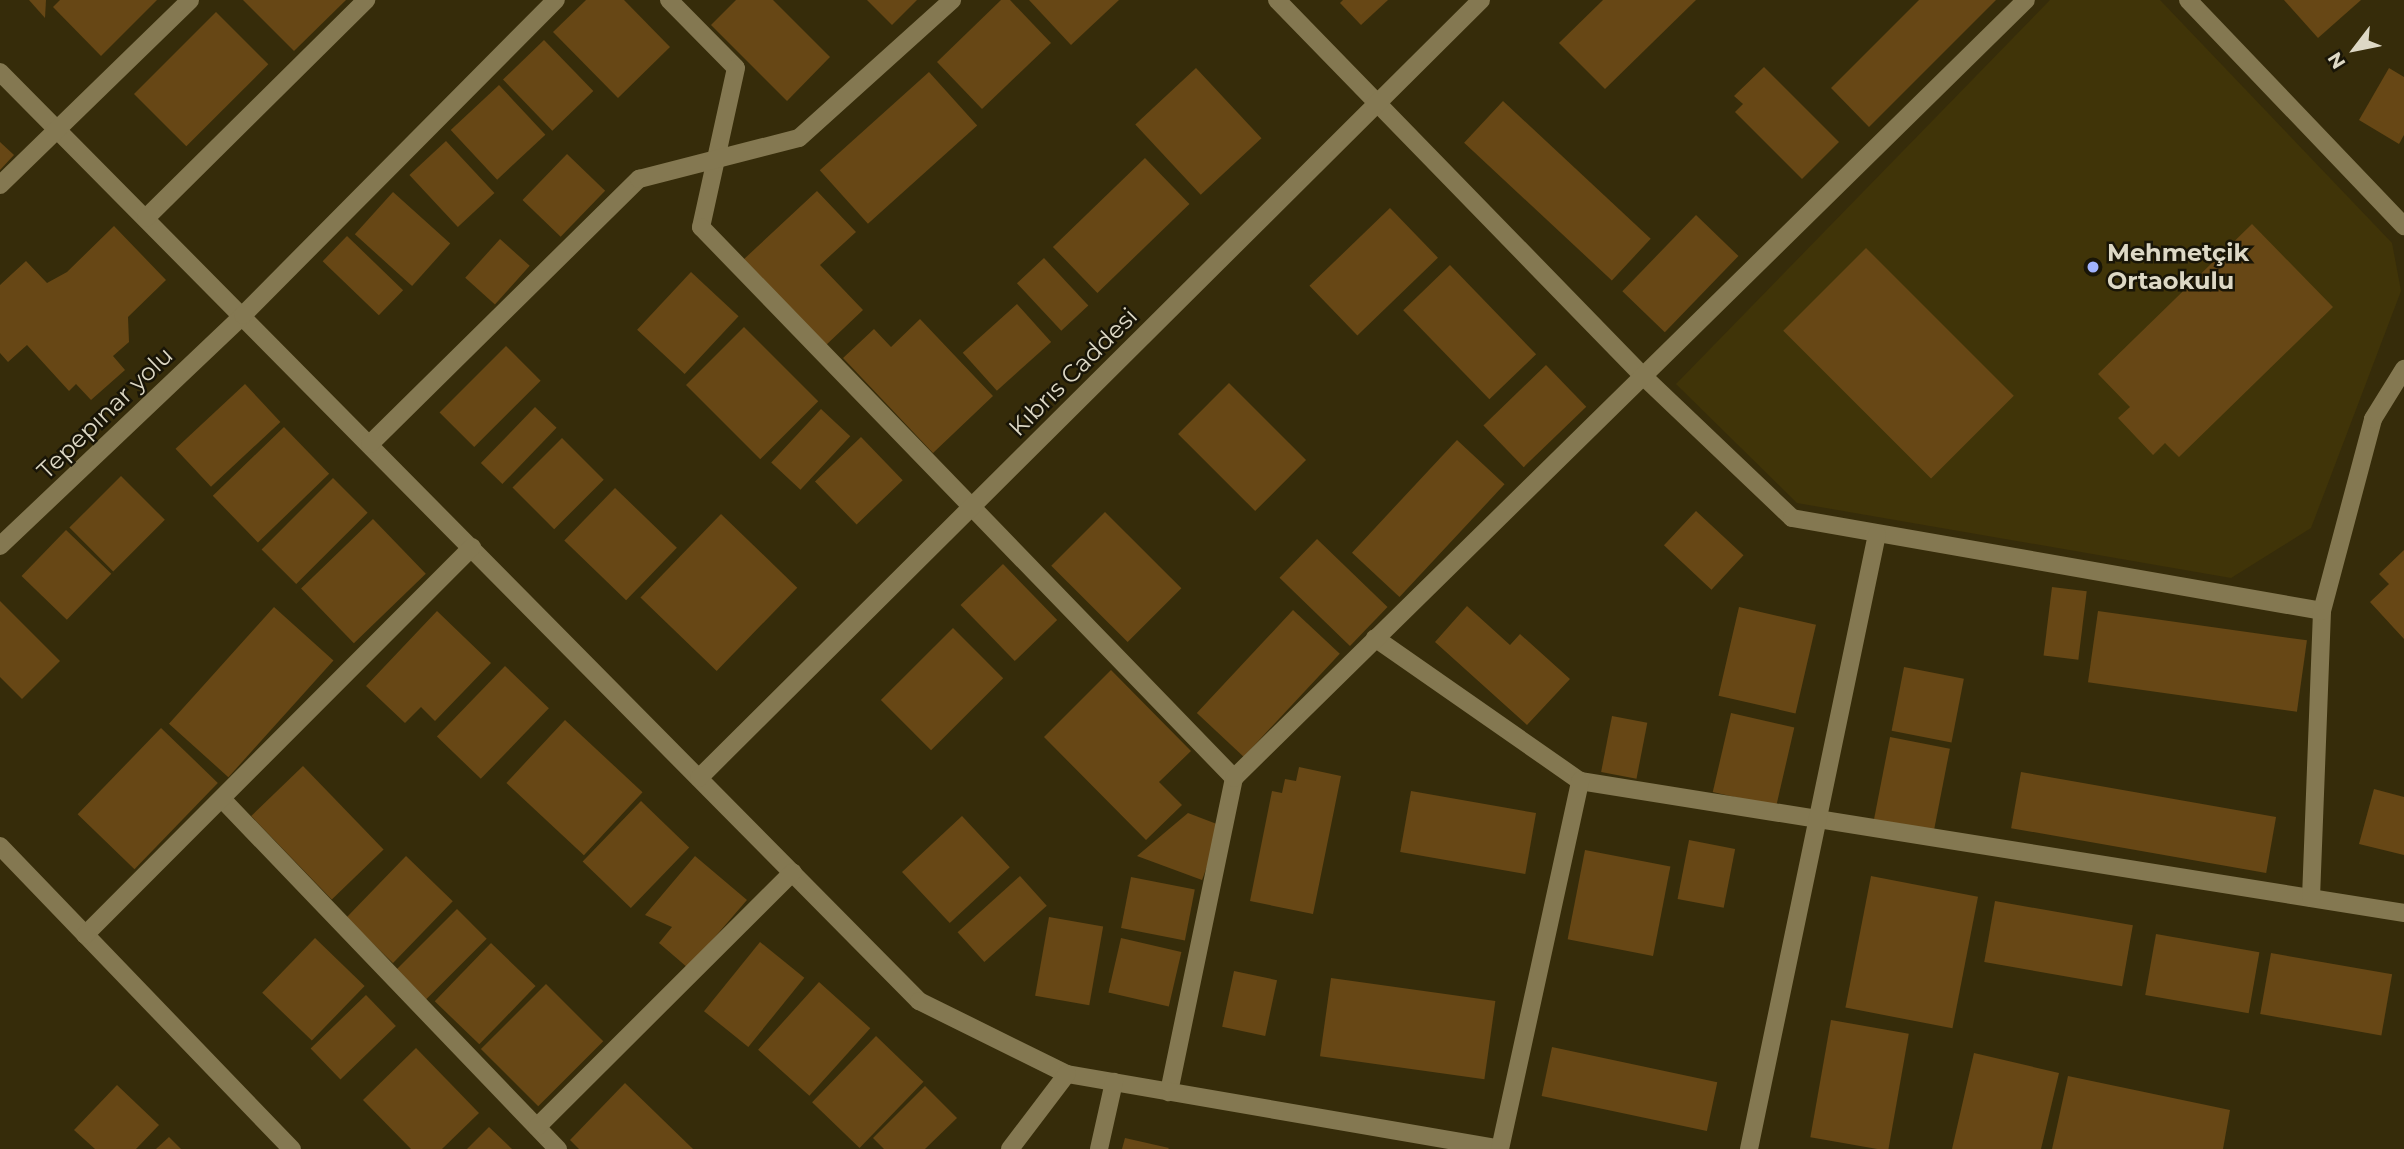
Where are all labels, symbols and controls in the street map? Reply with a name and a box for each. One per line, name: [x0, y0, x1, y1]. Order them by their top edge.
north arrow: [2320, 14, 2390, 84]
text: N: [2323, 48, 2351, 73]
place label: Mehmetçik Ortaokulu: [2107, 239, 2249, 295]
marker: Mehmetçik Ortaokulu: [2085, 259, 2101, 275]
street label: Kıbrıs Caddesi: [1003, 302, 1143, 442]
street label: Tepepınar yolu: [31, 341, 179, 485]

